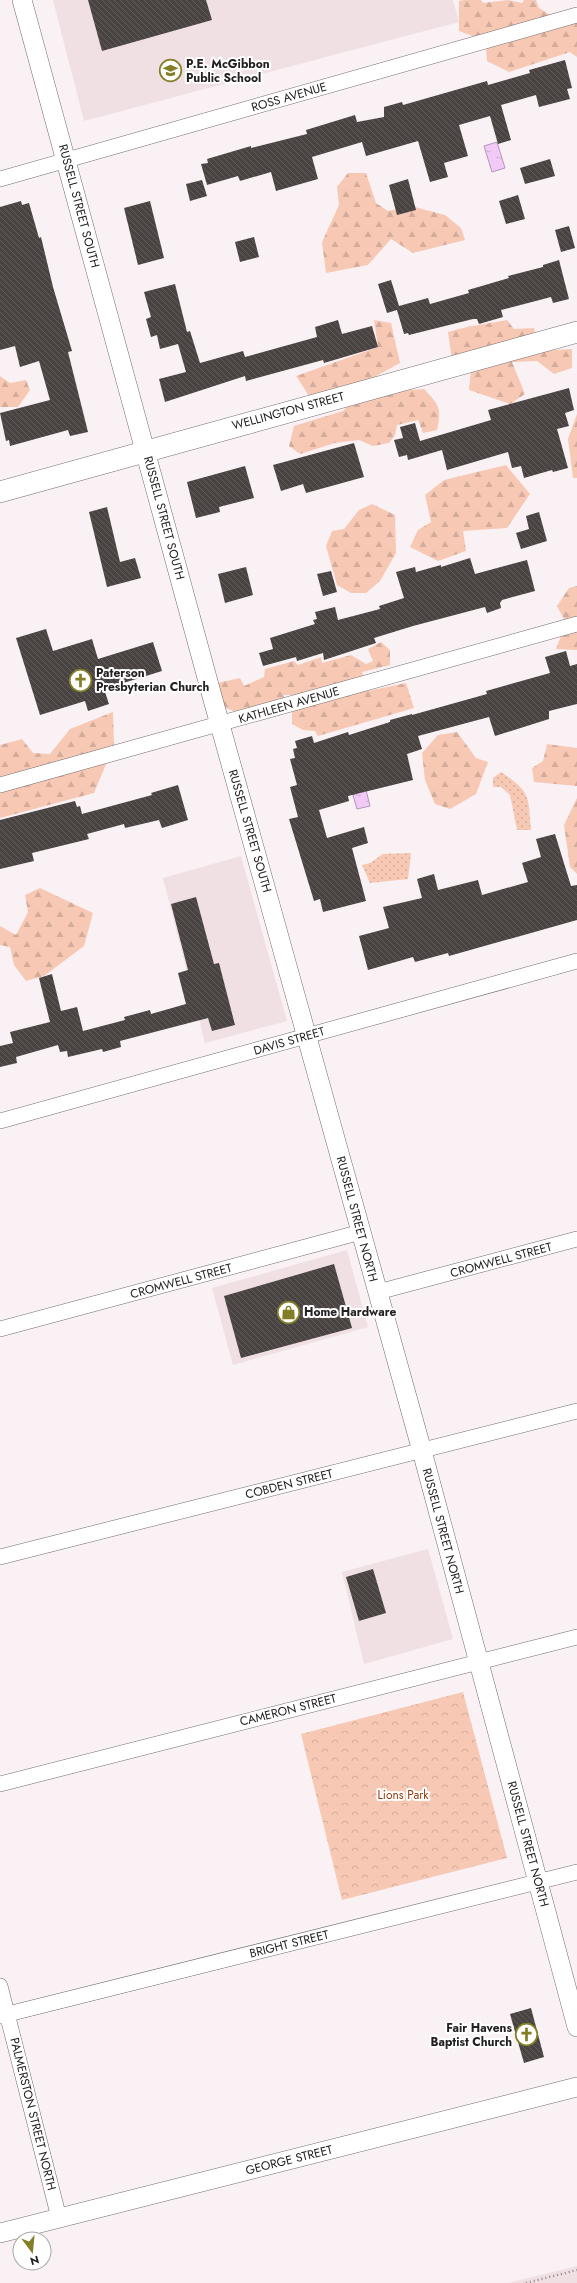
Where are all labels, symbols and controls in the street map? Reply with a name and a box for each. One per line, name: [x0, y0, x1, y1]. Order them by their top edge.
place label: P.E. McGibbon Public School: [186, 55, 270, 87]
school or university icon: P.E. McGibbon Public School: [158, 58, 184, 84]
street label: ROSS AVENUE: [249, 78, 329, 116]
street label: RUSSELL STREET SOUTH: [54, 142, 104, 270]
street label: WELLINGTON STREET: [230, 387, 347, 435]
street label: RUSSELL STREET SOUTH: [139, 454, 189, 582]
place label: Paterson Presbyterian Church: [96, 664, 210, 696]
church icon: Paterson Presbyterian Church: [68, 667, 94, 693]
street label: KATHLEEN AVENUE: [236, 682, 342, 728]
street label: RUSSELL STREET SOUTH: [224, 767, 276, 895]
street label: DAVIS STREET: [251, 1022, 327, 1060]
street label: RUSSELL STREET NORTH: [332, 1154, 382, 1284]
street label: CROMWELL STREET: [448, 1238, 554, 1282]
street label: CROMWELL STREET: [128, 1259, 234, 1303]
shop icon: Home Hardware: [275, 1299, 301, 1325]
place label: Home Hardware: [304, 1303, 396, 1321]
street label: COBDEN STREET: [243, 1464, 335, 1504]
street label: RUSSELL STREET NORTH: [418, 1466, 468, 1596]
street label: CAMERON STREET: [238, 1689, 339, 1731]
street label: RUSSELL STREET NORTH: [503, 1779, 553, 1909]
park label: Lions Park: [377, 1786, 429, 1804]
street label: BRIGHT STREET: [247, 1925, 331, 1963]
place label: Fair Havens Baptist Church: [430, 2019, 513, 2051]
church icon: Fair Havens Baptist Church: [514, 2022, 540, 2048]
street label: PALMERSTON STREET NORTH: [5, 2036, 61, 2192]
street label: GEORGE STREET: [244, 2140, 335, 2180]
north arrow: [12, 2231, 52, 2271]
text: N: [28, 2252, 41, 2270]

